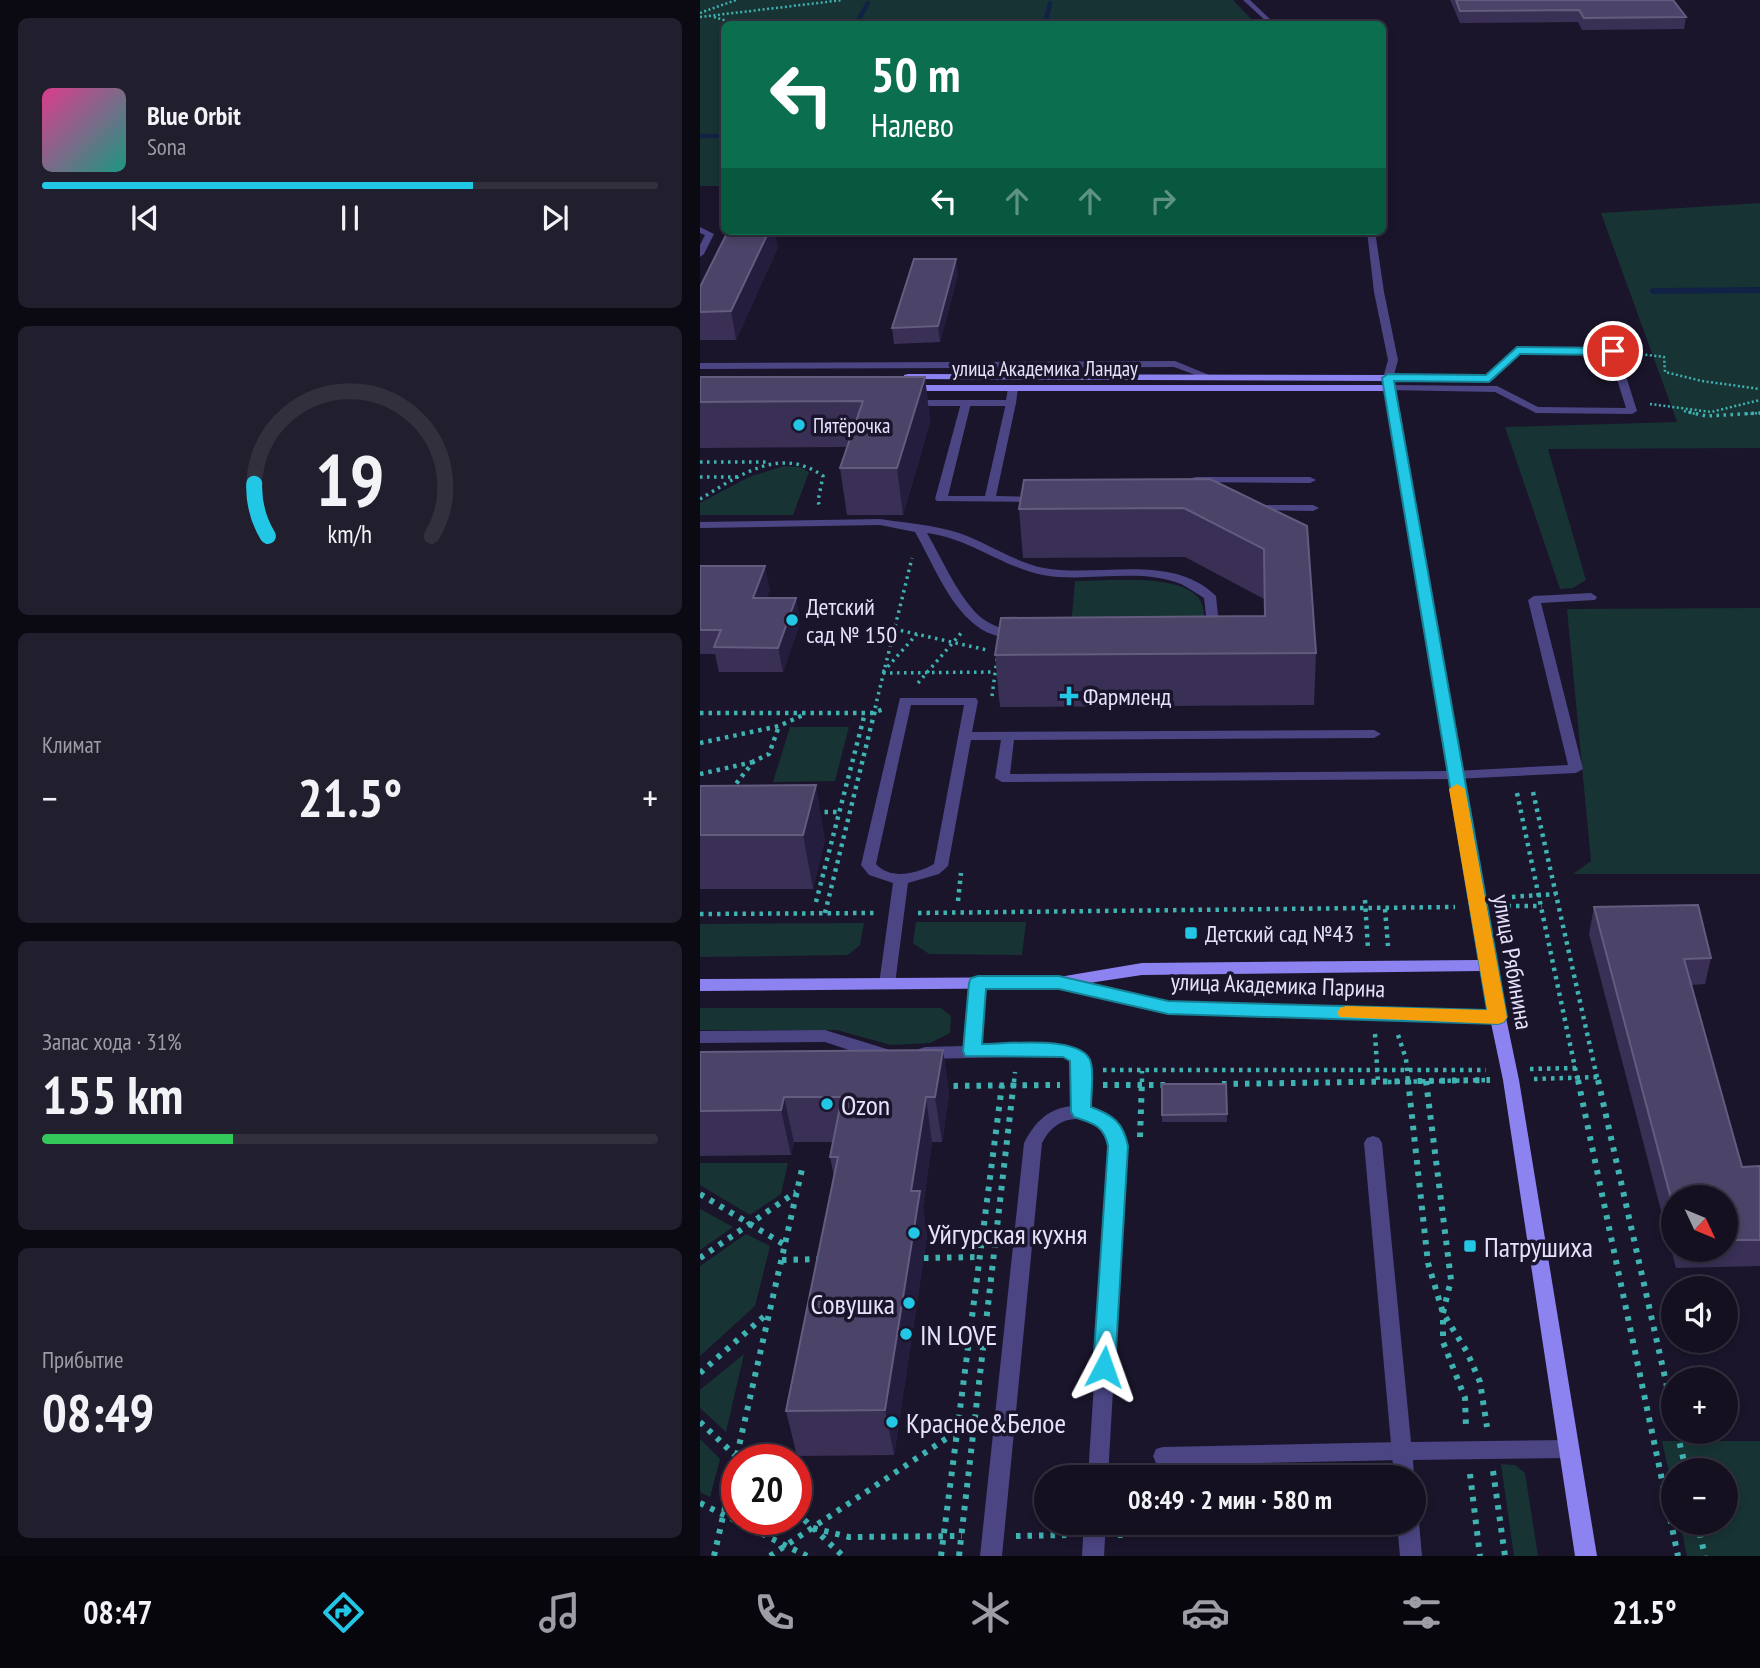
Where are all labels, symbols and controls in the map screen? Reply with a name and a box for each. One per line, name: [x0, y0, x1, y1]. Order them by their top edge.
text: 50 m: [871, 42, 960, 106]
icon: left: [756, 49, 847, 140]
text: Blue Orbit: [147, 99, 241, 132]
text: Налево: [871, 104, 954, 146]
text: Sona: [147, 132, 186, 161]
icon: left: [925, 182, 963, 220]
icon: ahead: [998, 182, 1036, 220]
icon: ahead: [1071, 182, 1109, 220]
icon: right: [1144, 182, 1182, 220]
icon: previous: [126, 199, 164, 237]
icon: pause: [331, 199, 369, 237]
icon: next: [536, 199, 574, 237]
pin: [1583, 321, 1643, 381]
icon: arrive: [1594, 332, 1632, 370]
street label: улица Академика Ландау: [952, 355, 1138, 382]
place label: Пятёрочка: [813, 412, 890, 439]
marker: Пятёрочка: [791, 417, 807, 433]
text: 19: [315, 433, 385, 527]
text: km/h: [328, 518, 372, 550]
place label: Детский сад № 150: [806, 591, 897, 650]
marker: Детский сад № 150: [784, 612, 800, 628]
place label: Фармленд: [1083, 681, 1172, 712]
marker: Фармленд: [1061, 688, 1077, 704]
text: Климат: [42, 730, 101, 759]
text: 21.5°: [298, 764, 402, 831]
text: −: [42, 773, 58, 822]
text: +: [642, 773, 658, 822]
street label: улица Рябинина: [1486, 892, 1540, 1032]
place label: Детский сад №43: [1205, 918, 1354, 949]
marker: Детский сад №43: [1183, 925, 1199, 941]
street label: улица Академика Парина: [1170, 966, 1386, 1004]
text: Запас хода · 31%: [42, 1027, 182, 1056]
text: 155 km: [42, 1061, 183, 1128]
place label: Ozon: [841, 1086, 890, 1123]
marker: Ozon: [819, 1096, 835, 1112]
north arrow: [1661, 1185, 1738, 1262]
map controls: [1661, 1185, 1738, 1535]
place label: Уйгурская кухня: [928, 1215, 1087, 1252]
marker: Уйгурская кухня: [906, 1225, 922, 1241]
place label: Патрушиха: [1484, 1228, 1593, 1265]
marker: Патрушиха: [1462, 1238, 1478, 1254]
button: sound: [1661, 1276, 1738, 1353]
place label: Совушка: [810, 1285, 895, 1322]
marker: Совушка: [901, 1295, 917, 1311]
place label: IN LOVE: [920, 1316, 997, 1353]
marker: IN LOVE: [898, 1326, 914, 1342]
position arrow: [1067, 1330, 1141, 1404]
text: Прибытие: [42, 1345, 123, 1374]
button: +: [1661, 1367, 1738, 1444]
text: 08:49: [42, 1379, 154, 1446]
place label: Красное&Белое: [906, 1404, 1066, 1441]
marker: Красное&Белое: [884, 1414, 900, 1430]
speed limit sign: 20: [721, 1444, 812, 1535]
button: −: [1661, 1458, 1738, 1535]
text: 08:49 · 2 мин · 580 m: [1128, 1483, 1332, 1516]
icon: directions: [319, 1588, 368, 1637]
icon: music: [535, 1588, 584, 1637]
icon: phone: [750, 1588, 799, 1637]
icon: climate: [966, 1588, 1015, 1637]
icon: car: [1181, 1588, 1230, 1637]
icon: filters: [1397, 1588, 1446, 1637]
text: 08:47: [83, 1591, 152, 1633]
text: 21.5°: [1612, 1591, 1677, 1633]

